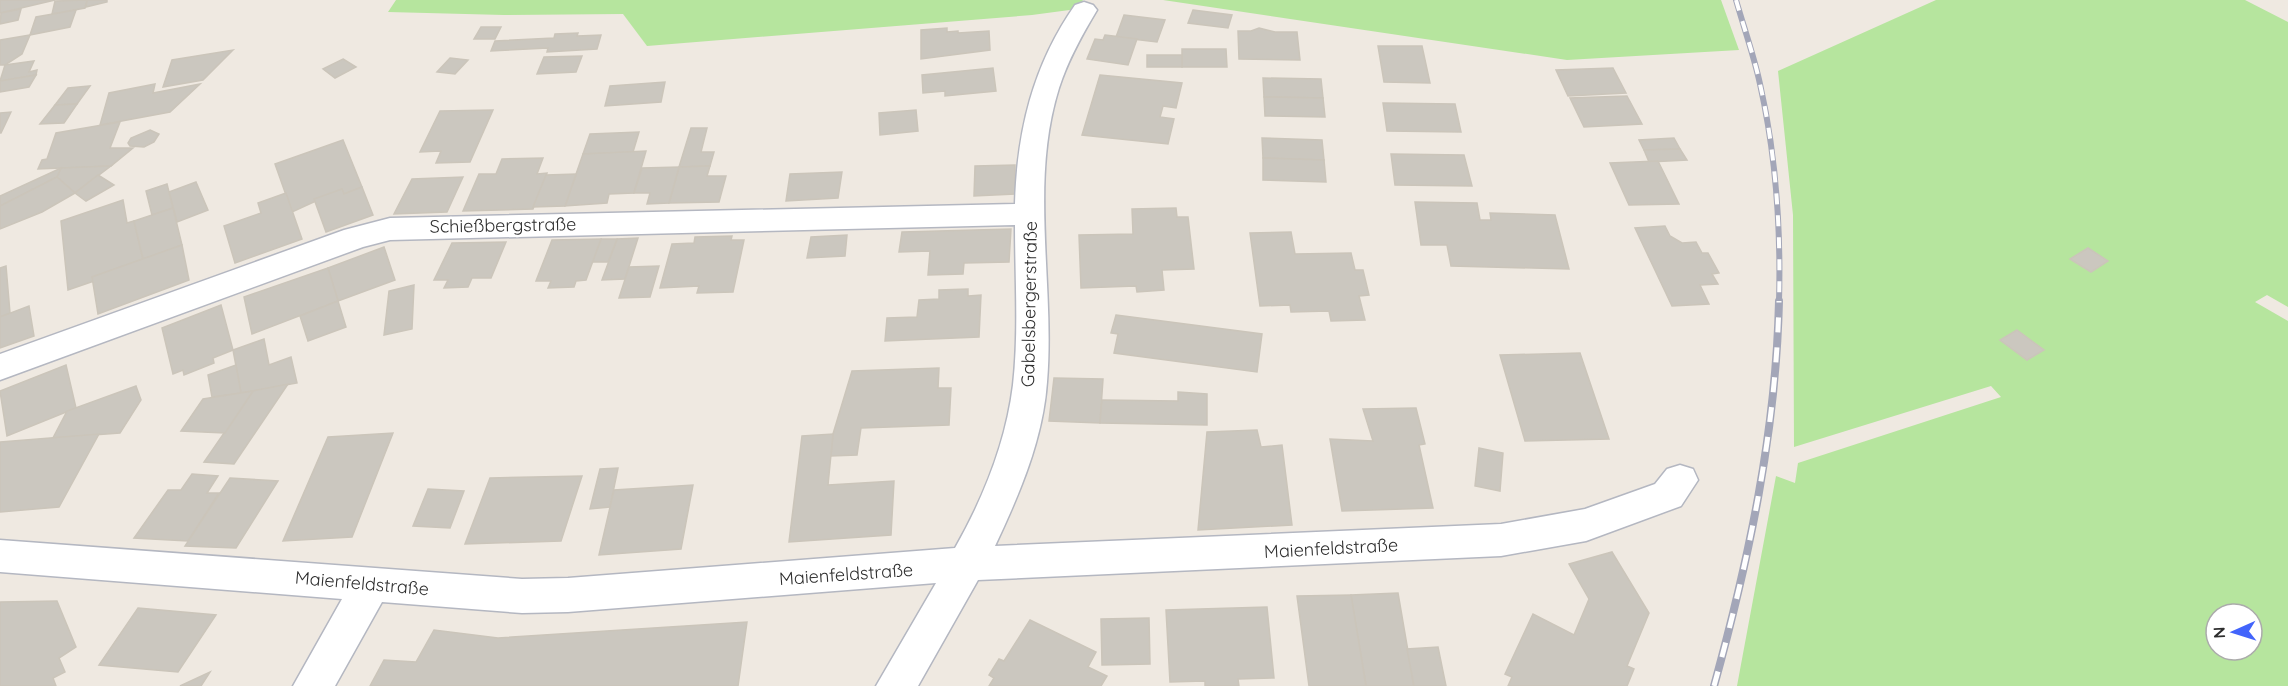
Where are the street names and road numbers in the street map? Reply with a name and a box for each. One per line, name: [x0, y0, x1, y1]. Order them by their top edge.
street label: Schießbergstraße: [429, 212, 577, 238]
street label: Gabelsbergerstraße: [1016, 221, 1042, 387]
street label: Maienfeldstraße: [1263, 533, 1399, 563]
street label: Maienfeldstraße: [778, 558, 914, 590]
street label: Maienfeldstraße: [294, 566, 430, 600]

